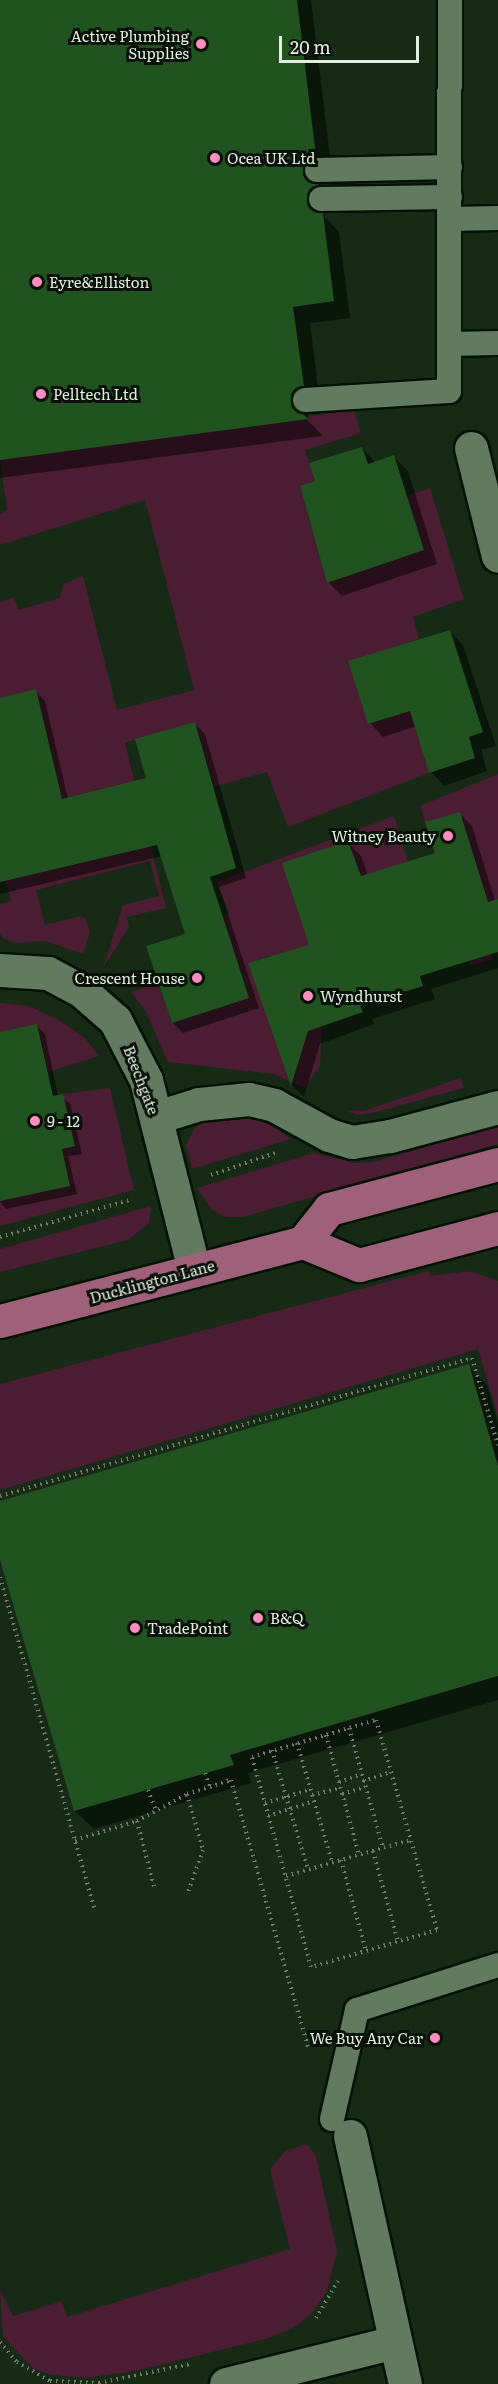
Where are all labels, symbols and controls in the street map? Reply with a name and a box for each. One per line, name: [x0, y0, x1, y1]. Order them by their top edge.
scale bar: [282, 24, 422, 62]
place label: Active Plumbing Supplies: [71, 26, 189, 61]
text: 20 m: [290, 33, 331, 60]
marker: Active Plumbing Supplies: [194, 37, 208, 51]
place label: Ocea UK Ltd: [227, 149, 315, 167]
marker: Ocea UK Ltd: [208, 151, 222, 165]
place label: Eyre&Elliston: [49, 273, 149, 291]
marker: Eyre&Elliston: [30, 275, 44, 289]
place label: Pelltech Ltd: [53, 385, 138, 403]
marker: Pelltech Ltd: [34, 387, 48, 401]
place label: Witney Beauty: [331, 827, 436, 845]
marker: Witney Beauty: [441, 829, 455, 843]
place label: Crescent House: [74, 969, 185, 987]
marker: Crescent House: [190, 971, 204, 985]
place label: Wyndhurst: [320, 987, 402, 1005]
marker: Wyndhurst: [301, 989, 315, 1003]
street label: Beechgate: [121, 1043, 163, 1117]
place label: 9 - 12: [47, 1112, 80, 1130]
marker: 9 - 12: [28, 1114, 42, 1128]
street label: Ducklington Lane: [88, 1256, 216, 1306]
place label: B&Q: [270, 1609, 303, 1627]
marker: B&Q: [251, 1611, 265, 1625]
place label: TradePoint: [147, 1619, 228, 1637]
marker: TradePoint: [128, 1621, 142, 1635]
place label: We Buy Any Car: [310, 2029, 423, 2047]
marker: We Buy Any Car: [428, 2031, 442, 2045]

